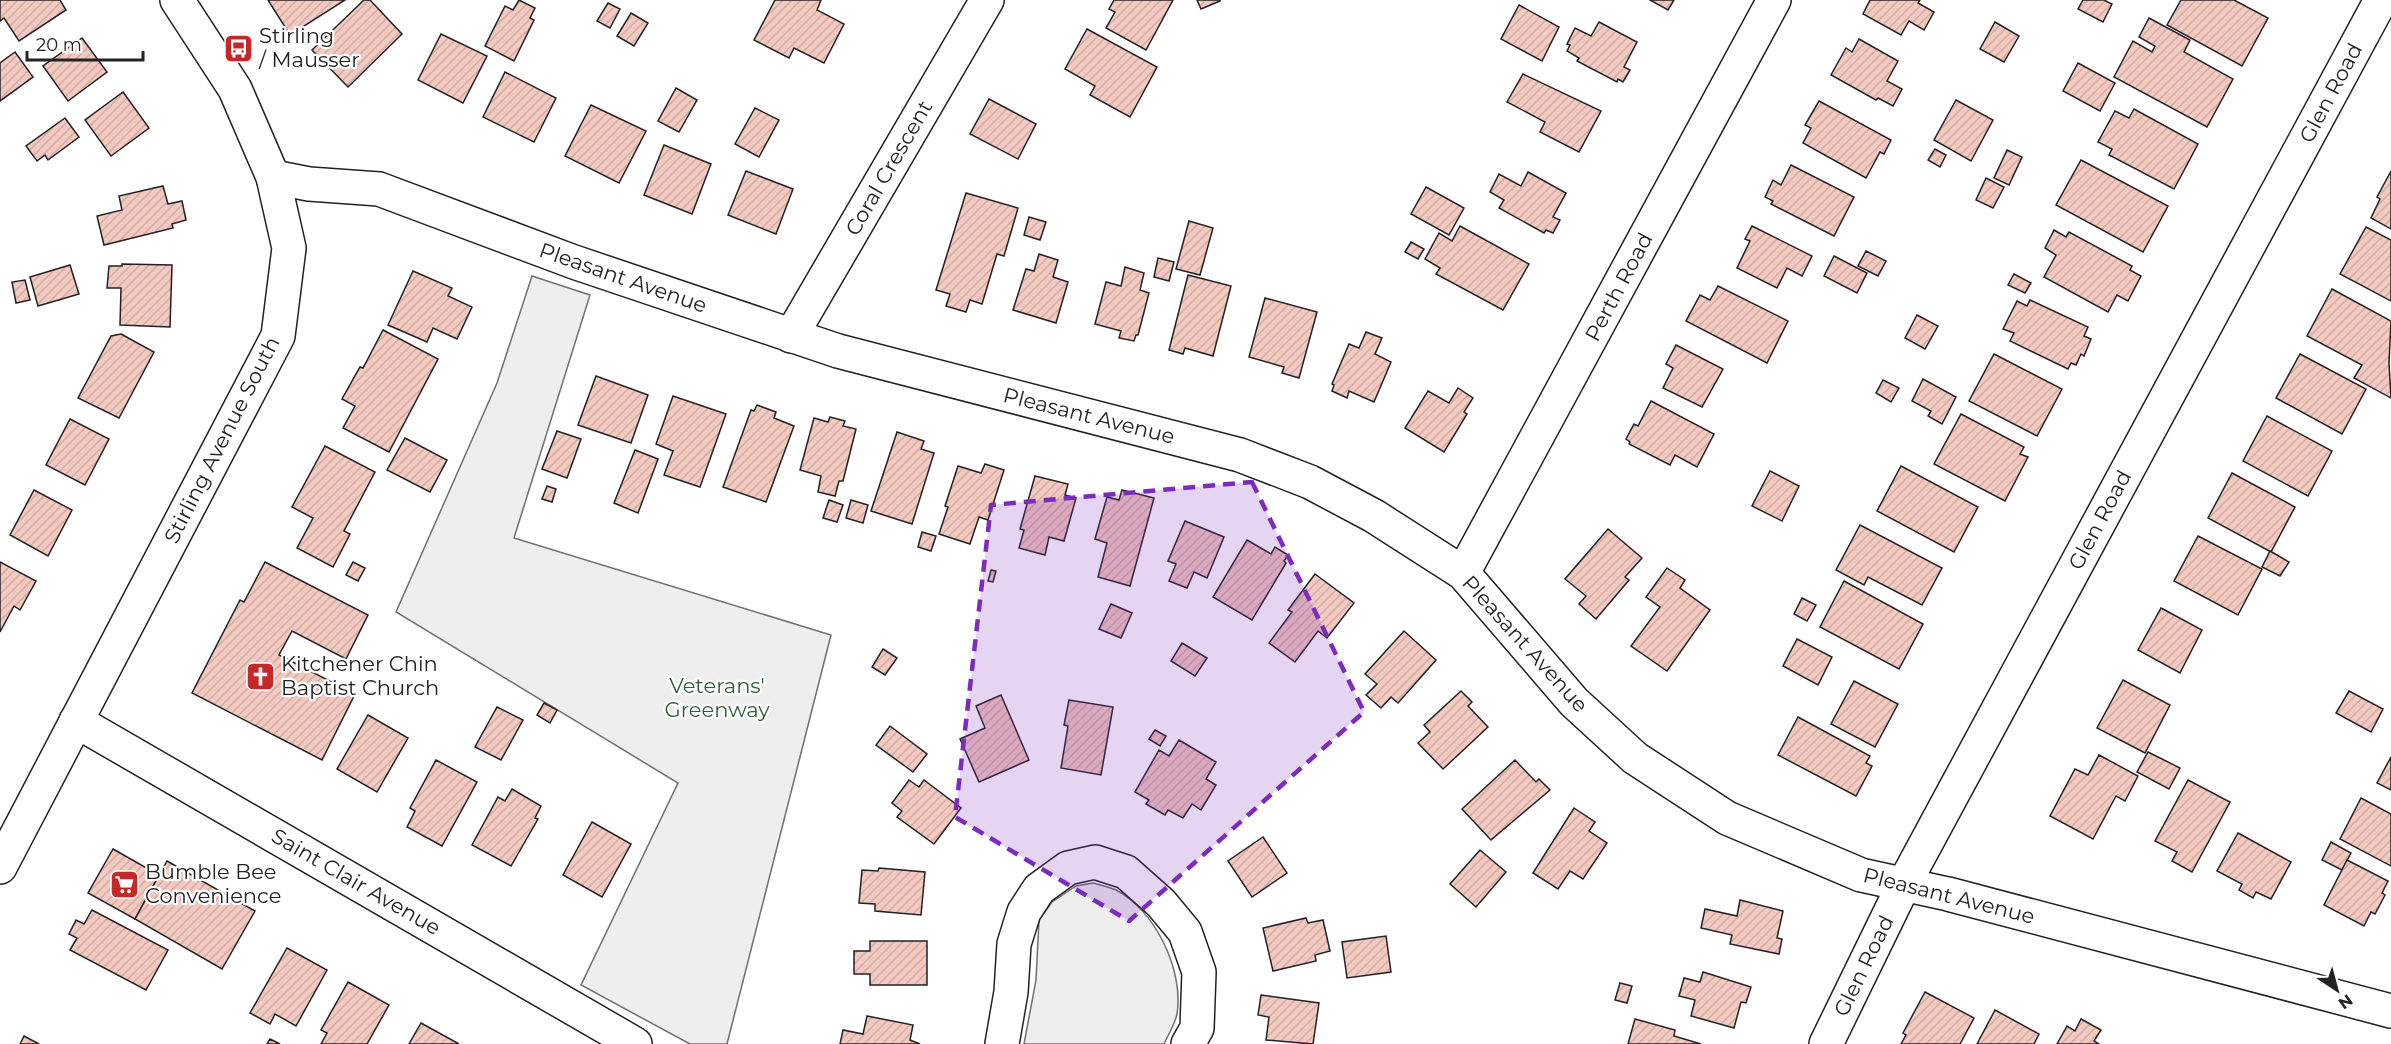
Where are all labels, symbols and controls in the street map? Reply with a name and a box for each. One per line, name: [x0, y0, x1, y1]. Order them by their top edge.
place label: Stirling / Mausser: [258, 23, 360, 72]
scale bar: [27, 24, 142, 62]
bus stop icon: Stirling / Mausser: [222, 32, 254, 64]
text: 20 m: [36, 34, 82, 56]
street label: Glen Road: [2294, 39, 2367, 147]
street label: Coral Crescent: [840, 96, 937, 240]
street label: Perth Road: [1580, 228, 1658, 345]
street label: Pleasant Avenue: [536, 237, 710, 318]
street label: Stirling Avenue South: [159, 332, 285, 547]
street label: Pleasant Avenue: [1001, 382, 1177, 449]
street label: Glen Road: [2063, 466, 2136, 574]
street label: Pleasant Avenue: [1457, 570, 1593, 717]
place label: Kitchener Chin Baptist Church: [281, 651, 439, 700]
church icon: Kitchener Chin Baptist Church: [244, 660, 276, 692]
park label: Veterans' Greenway: [664, 673, 770, 722]
street label: Saint Clair Avenue: [267, 823, 445, 940]
place label: Bumble Bee Convenience: [145, 859, 281, 908]
street label: Pleasant Avenue: [1861, 862, 2037, 929]
supermarket icon: Bumble Bee Convenience: [108, 868, 140, 900]
street label: Glen Road: [1828, 911, 1899, 1020]
north arrow: [2307, 960, 2367, 1020]
text: N: [2335, 990, 2356, 1013]

